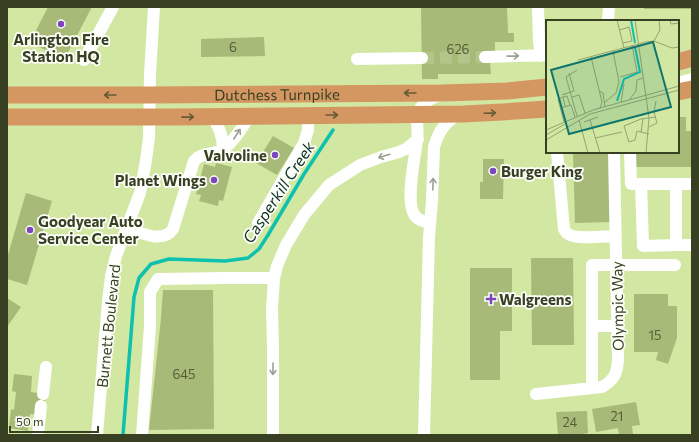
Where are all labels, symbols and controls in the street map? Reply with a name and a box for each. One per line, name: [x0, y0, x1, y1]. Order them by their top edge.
marker: Arlington Fire Station HQ: [56, 19, 66, 29]
inset map: [546, 20, 679, 153]
place label: Arlington Fire Station HQ: [13, 30, 109, 65]
house number: 6: [229, 39, 237, 55]
house number: 626: [447, 41, 470, 57]
one-way arrow: [506, 52, 519, 60]
street label: Dutchess Turnpike: [214, 85, 340, 104]
one-way arrow: [404, 89, 417, 97]
one-way arrow: [104, 91, 117, 99]
one-way arrow: [483, 109, 496, 117]
one-way arrow: [325, 111, 338, 119]
one-way arrow: [181, 113, 194, 121]
one-way arrow: [233, 128, 241, 139]
water label: Casperkill Creek: [238, 137, 318, 246]
place label: Valvoline: [204, 146, 267, 164]
marker: Valvoline: [270, 150, 280, 160]
one-way arrow: [377, 153, 390, 160]
place label: Burger King: [501, 162, 582, 180]
marker: Burger King: [488, 166, 498, 176]
place label: Planet Wings: [115, 171, 206, 189]
marker: Planet Wings: [209, 175, 219, 185]
one-way arrow: [429, 178, 437, 191]
place label: Goodyear Auto Service Center: [38, 212, 143, 247]
marker: Goodyear Auto Service Center: [25, 225, 35, 235]
street label: Olympic Way: [607, 261, 627, 351]
street label: Burnett Boulevard: [93, 263, 123, 389]
place label: Walgreens: [499, 290, 572, 308]
marker: Walgreens: [486, 294, 496, 304]
house number: 15: [648, 327, 662, 343]
one-way arrow: [269, 362, 277, 375]
house number: 645: [172, 366, 196, 382]
scale bar: [10, 408, 98, 434]
house number: 21: [611, 408, 623, 424]
text: 50 m: [16, 414, 44, 428]
house number: 24: [563, 414, 578, 430]

